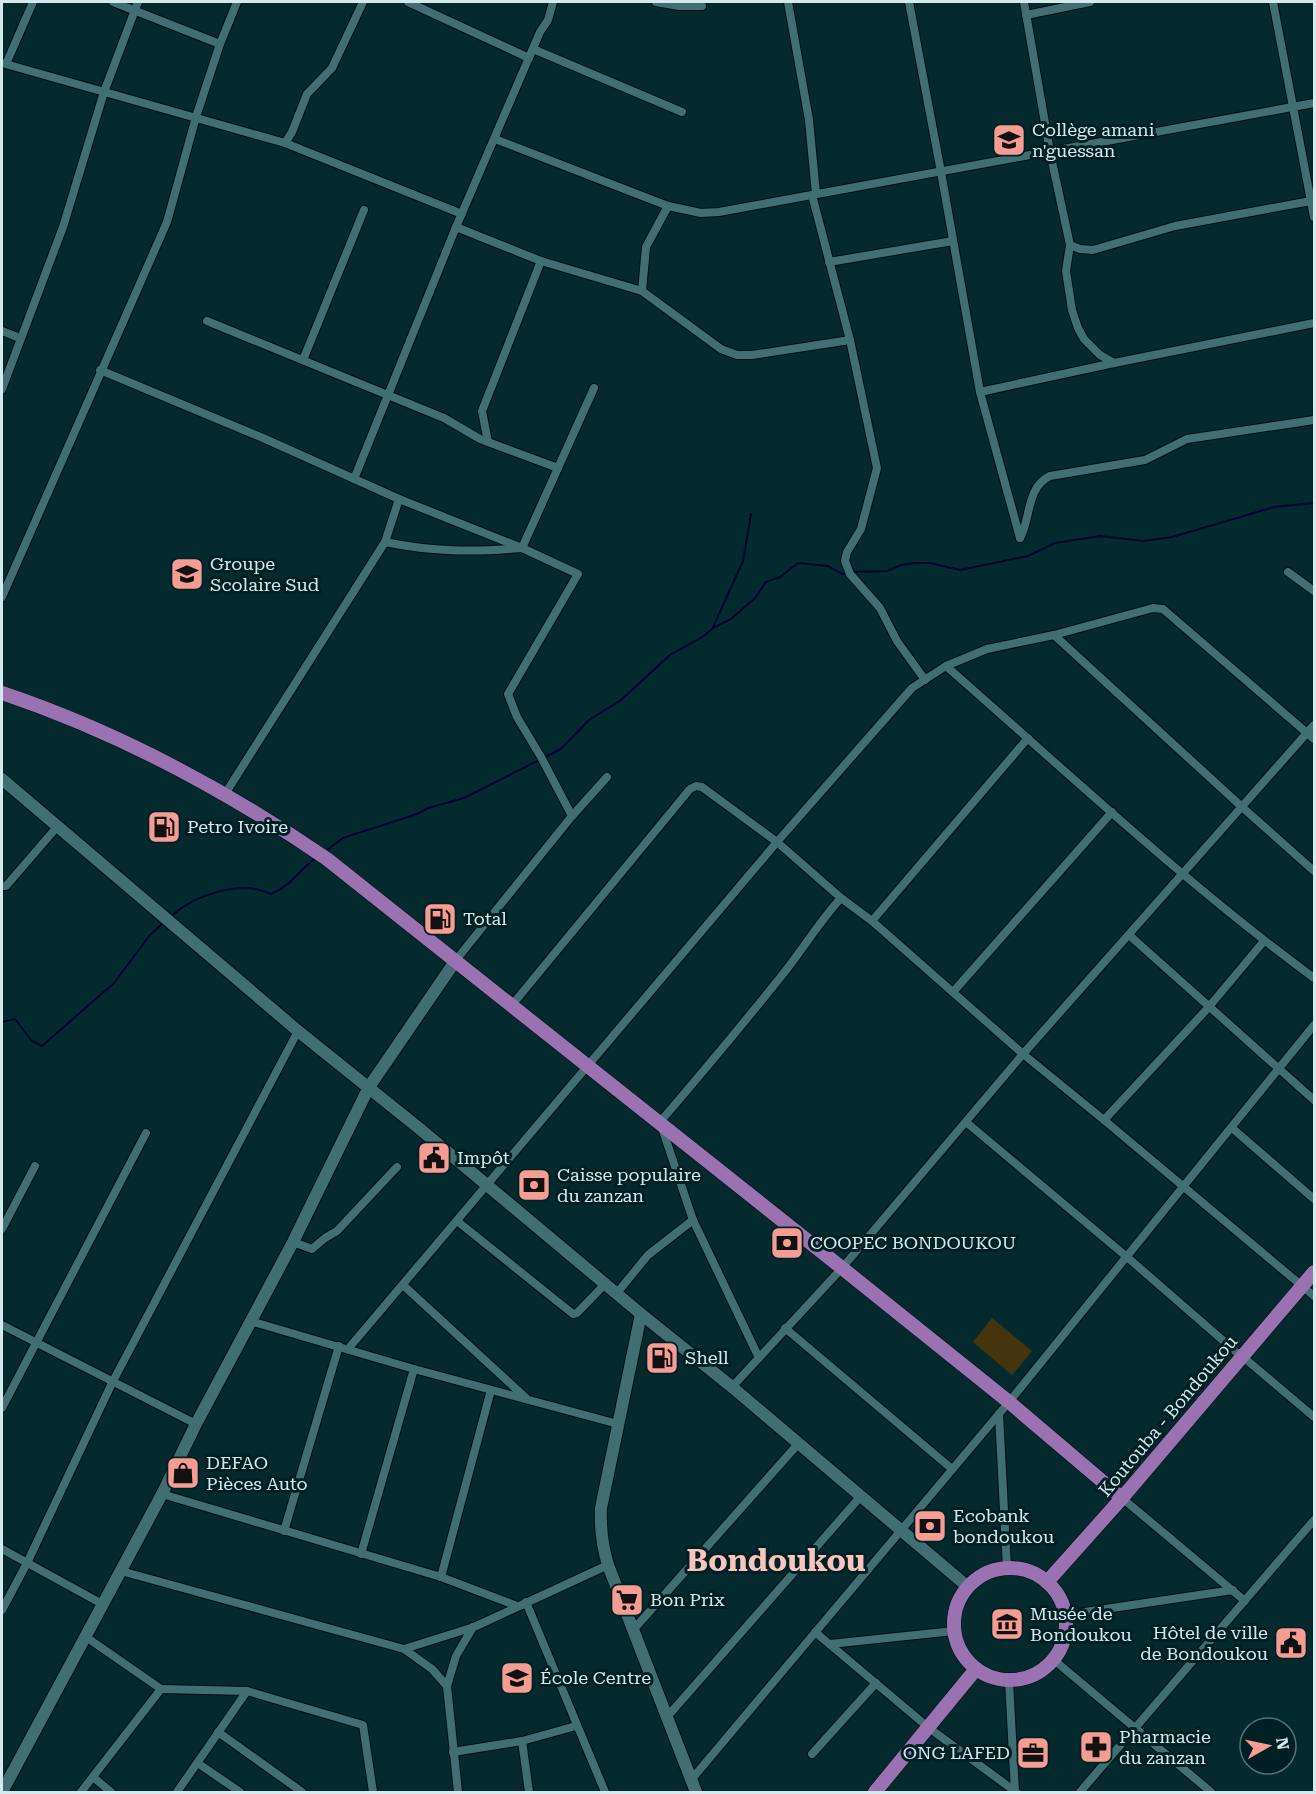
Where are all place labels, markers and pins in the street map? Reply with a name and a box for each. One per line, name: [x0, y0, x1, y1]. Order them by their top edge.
place label: Collège amani n'guessan: [1032, 119, 1155, 161]
school or university icon: Collège amani n'guessan: [991, 122, 1027, 158]
place label: Groupe Scolaire Sud: [210, 553, 320, 595]
school or university icon: Groupe Scolaire Sud: [169, 556, 205, 592]
fuel station icon: Petro Ivoire: [146, 809, 182, 845]
place label: Petro Ivoire: [187, 816, 288, 837]
fuel station icon: Total: [422, 901, 458, 937]
place label: Total: [463, 908, 507, 929]
public building icon: Impôt: [416, 1140, 452, 1176]
place label: Impôt: [457, 1147, 510, 1168]
place label: Caisse populaire du zanzan: [557, 1164, 701, 1206]
bank icon: Caisse populaire du zanzan: [516, 1167, 552, 1203]
bank icon: COOPEC BONDOUKOU: [769, 1225, 805, 1261]
place label: COOPEC BONDOUKOU: [810, 1232, 1016, 1253]
fuel station icon: Shell: [644, 1340, 680, 1376]
place label: Shell: [685, 1347, 729, 1368]
place label: DEFAO Pièces Auto: [206, 1452, 308, 1494]
shop icon: DEFAO Pièces Auto: [165, 1455, 201, 1491]
place label: Ecobank bondoukou: [953, 1505, 1054, 1547]
bank icon: Ecobank bondoukou: [912, 1508, 948, 1544]
supermarket icon: Bon Prix: [609, 1582, 645, 1618]
place label: Bon Prix: [650, 1589, 725, 1610]
place label: Musée de Bondoukou: [1030, 1603, 1132, 1645]
museum icon: Musée de Bondoukou: [989, 1606, 1025, 1642]
place label: Hôtel de ville de Bondoukou: [1140, 1622, 1268, 1664]
public building icon: Hôtel de ville de Bondoukou: [1273, 1625, 1309, 1661]
school or university icon: École Centre: [499, 1660, 535, 1696]
place label: École Centre: [540, 1667, 651, 1688]
place label: Pharmacie du zanzan: [1119, 1726, 1211, 1768]
pharmacy icon: Pharmacie du zanzan: [1078, 1729, 1114, 1765]
office icon: ONG LAFED: [1015, 1735, 1051, 1771]
place label: ONG LAFED: [903, 1742, 1010, 1763]

